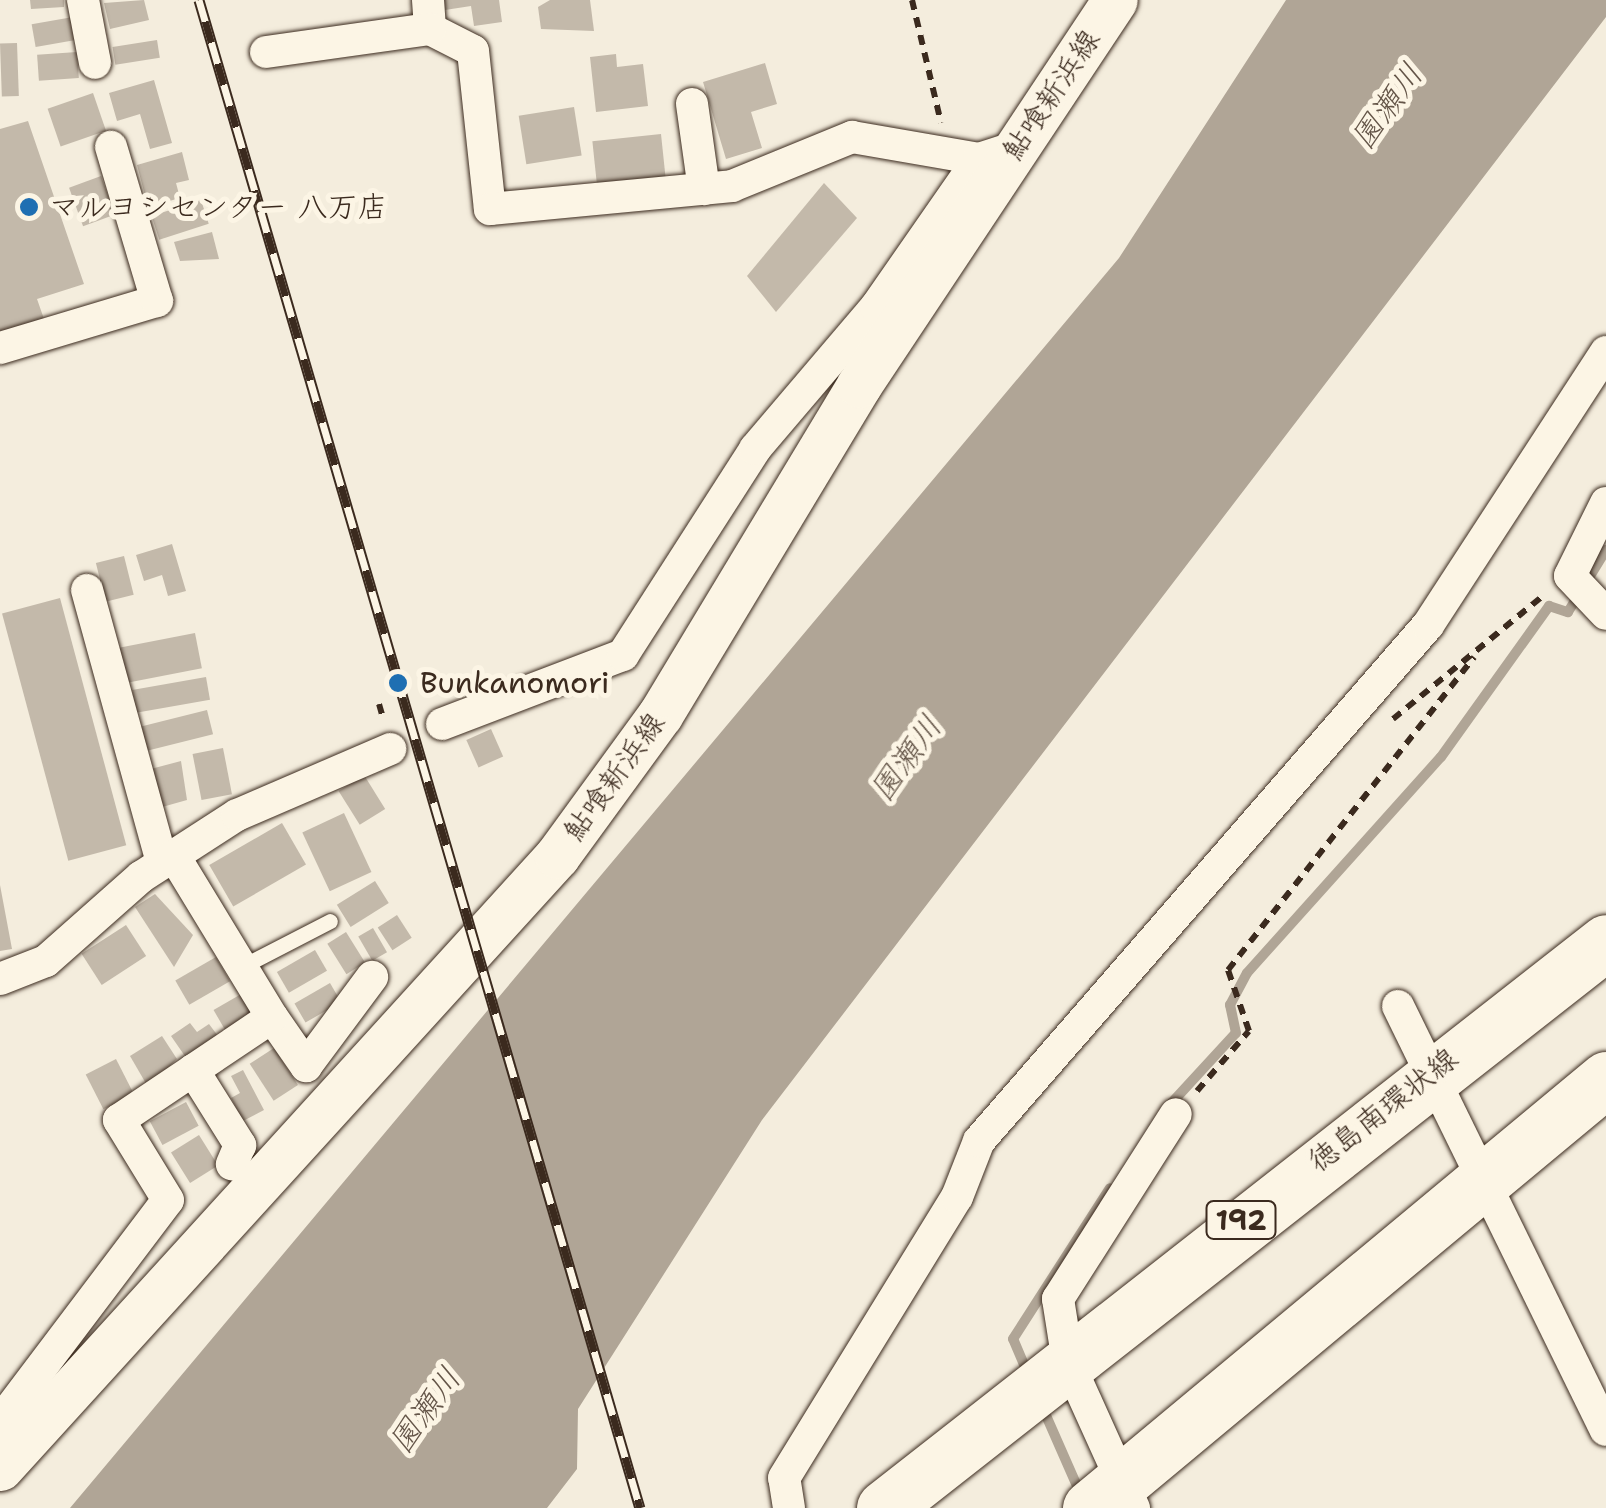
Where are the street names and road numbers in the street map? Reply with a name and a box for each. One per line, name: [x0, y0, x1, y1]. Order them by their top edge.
street label: 鮎喰新浜線: [994, 23, 1108, 167]
street label: 鮎喰新浜線: [555, 706, 673, 848]
street label: 徳島南環状線: [1301, 1040, 1465, 1180]
road number: 192: [1204, 1197, 1278, 1243]

